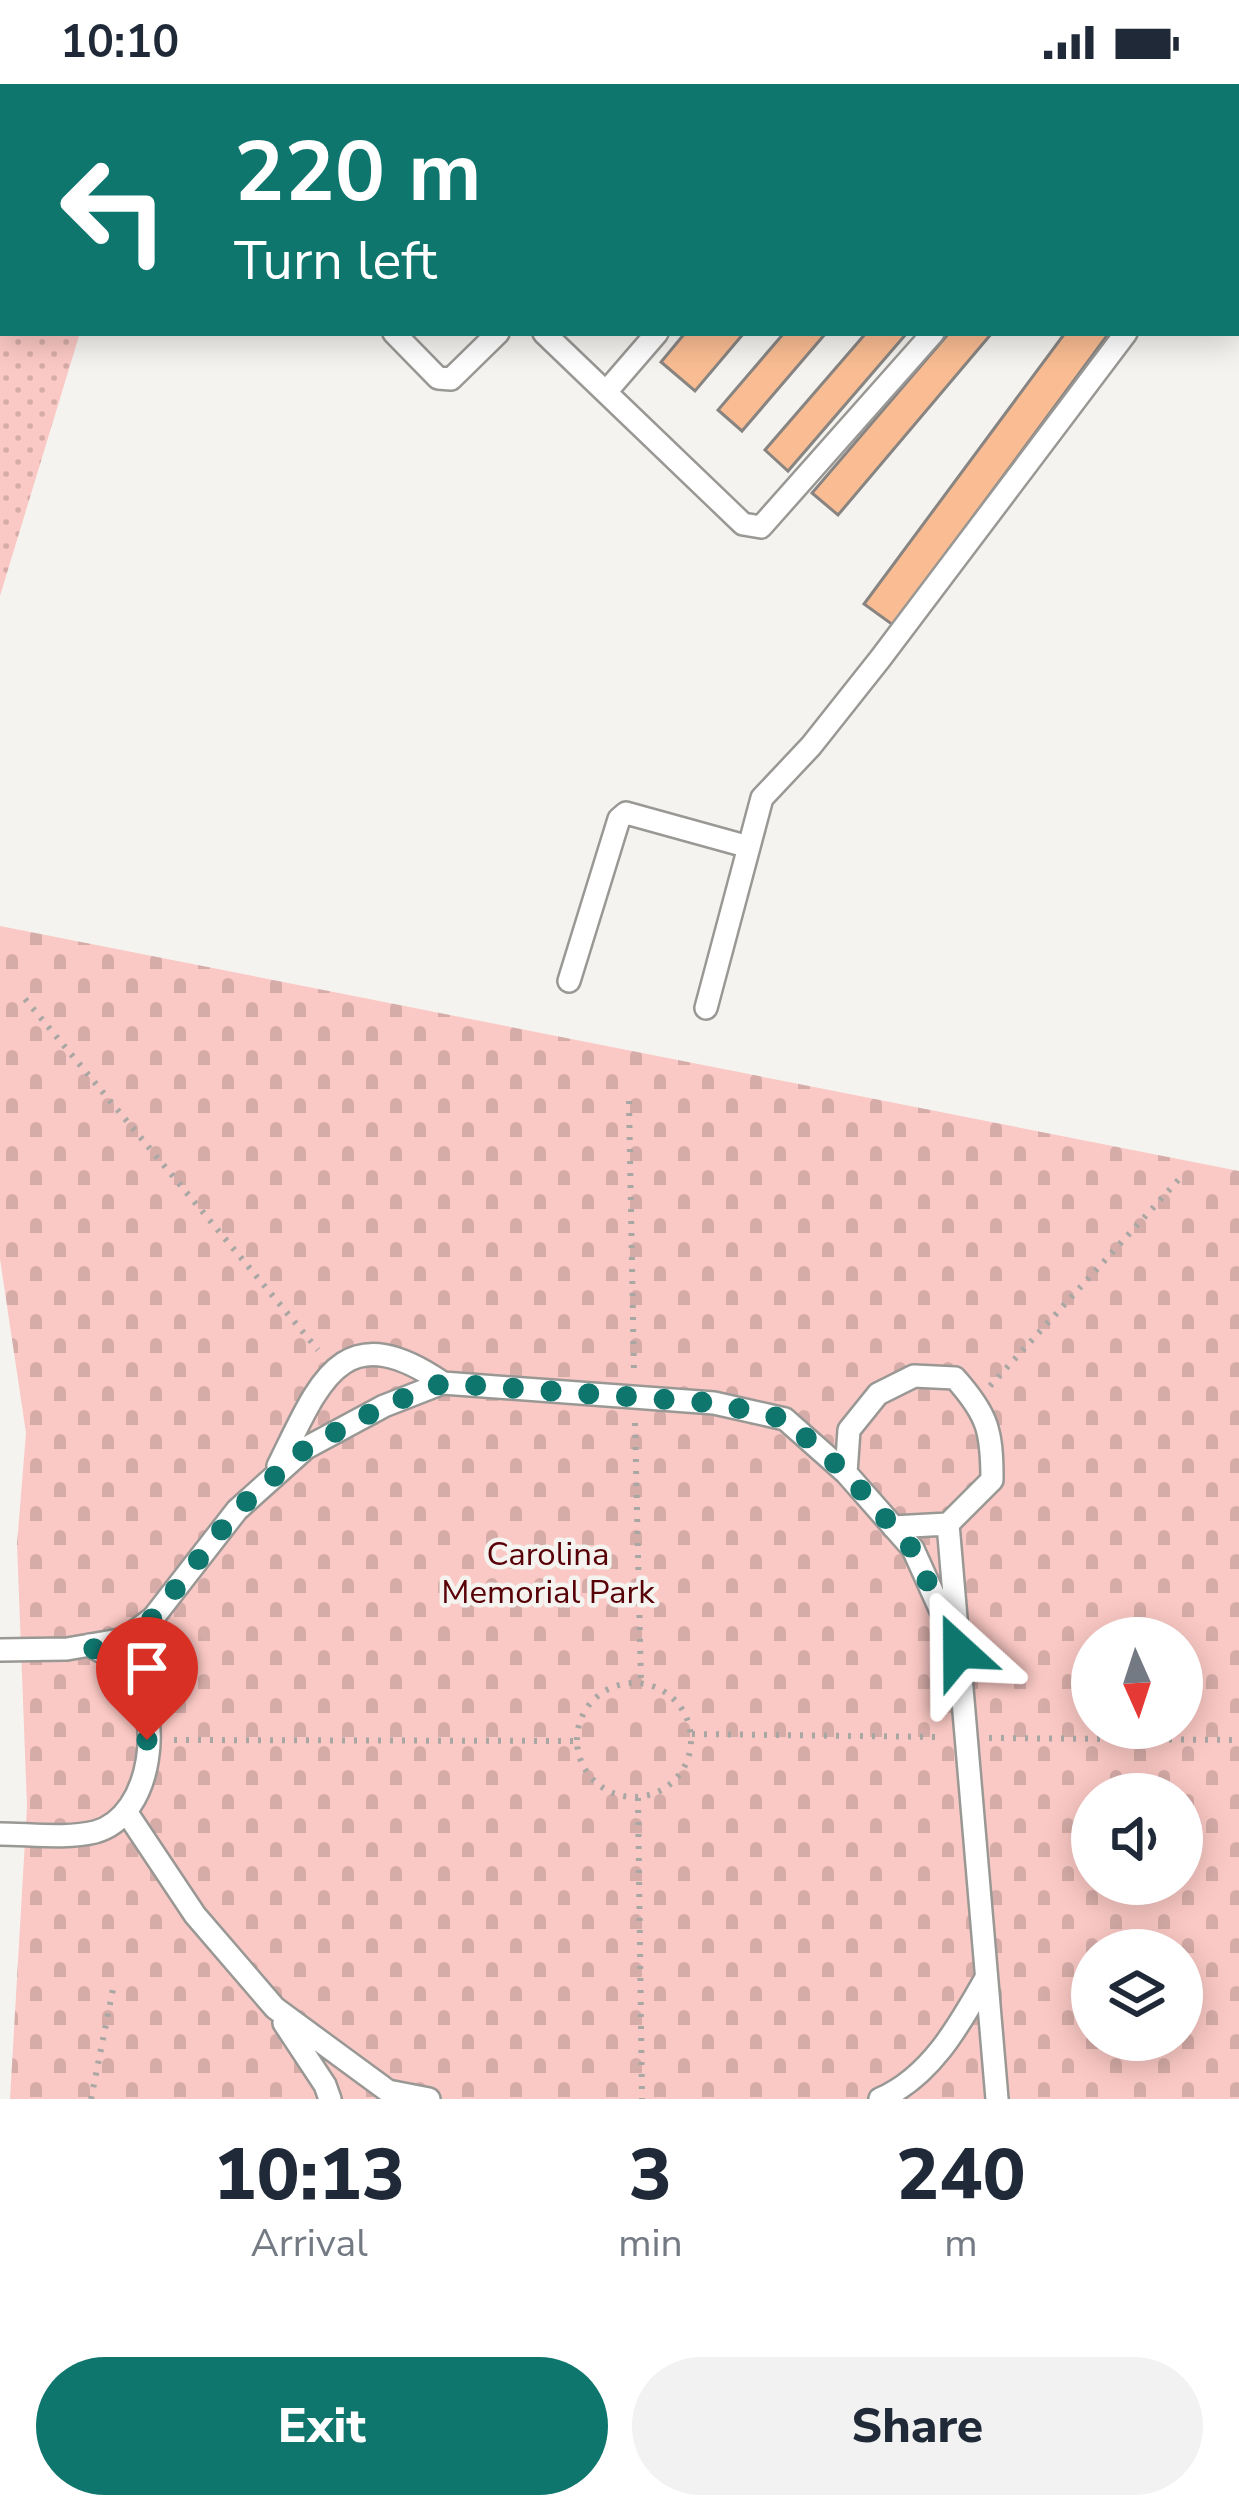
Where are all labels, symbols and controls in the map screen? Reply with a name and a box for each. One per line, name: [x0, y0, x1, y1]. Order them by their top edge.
text: 10:10: [60, 12, 179, 73]
text: 220 m: [234, 115, 482, 230]
icon: left: [36, 132, 192, 288]
text: Turn left: [234, 224, 437, 298]
park label: Carolina Memorial Park: [441, 1532, 655, 1615]
position arrow: [896, 1588, 1022, 1714]
pin: [96, 1617, 198, 1740]
north arrow: [1071, 1617, 1203, 1749]
map controls: [1071, 1617, 1203, 2061]
icon: arrive: [114, 1635, 180, 1701]
button: sound: [1071, 1773, 1203, 1905]
button: layers: [1071, 1929, 1203, 2061]
text: 10:13: [213, 2126, 405, 2224]
text: 3: [629, 2126, 672, 2224]
text: 240: [896, 2126, 1026, 2224]
text: Arrival: [250, 2217, 368, 2270]
text: min: [618, 2217, 683, 2270]
text: m: [944, 2217, 978, 2270]
button: Exit: [36, 2357, 608, 2495]
button: Share: [632, 2357, 1203, 2495]

